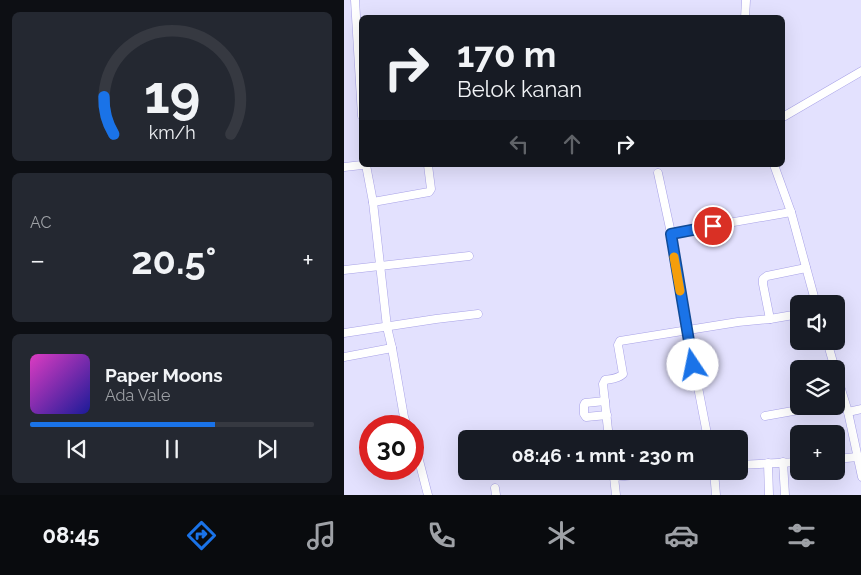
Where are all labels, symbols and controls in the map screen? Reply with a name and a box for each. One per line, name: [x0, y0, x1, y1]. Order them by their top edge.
text: 170 m: [457, 34, 556, 75]
icon: right: [374, 35, 439, 100]
text: 19: [144, 64, 200, 125]
text: Belok kanan: [457, 76, 582, 102]
text: km/h: [148, 122, 196, 143]
icon: left: [505, 130, 533, 158]
icon: ahead: [558, 130, 586, 158]
icon: right: [611, 130, 639, 158]
pin: [692, 205, 734, 247]
icon: arrive: [699, 212, 727, 240]
text: AC: [30, 213, 51, 232]
text: 20.5°: [131, 238, 216, 283]
text: −: [30, 244, 45, 277]
text: +: [302, 244, 314, 277]
map controls: [790, 295, 845, 480]
button: sound: [790, 295, 845, 350]
position arrow: [666, 338, 718, 390]
button: layers: [790, 360, 845, 415]
text: Paper Moons: [105, 364, 223, 386]
text: Ada Vale: [105, 386, 170, 405]
speed limit sign: 30: [359, 415, 424, 480]
button: +: [790, 425, 845, 480]
icon: previous: [63, 435, 91, 463]
icon: pause: [158, 435, 186, 463]
icon: next: [253, 435, 281, 463]
text: 08:46 · 1 mnt · 230 m: [512, 444, 694, 466]
icon: directions: [184, 518, 219, 553]
icon: music: [304, 518, 339, 553]
icon: phone: [424, 518, 459, 553]
icon: climate: [544, 518, 579, 553]
icon: car: [664, 518, 699, 553]
icon: filters: [784, 518, 819, 553]
text: 08:45: [42, 522, 99, 548]

